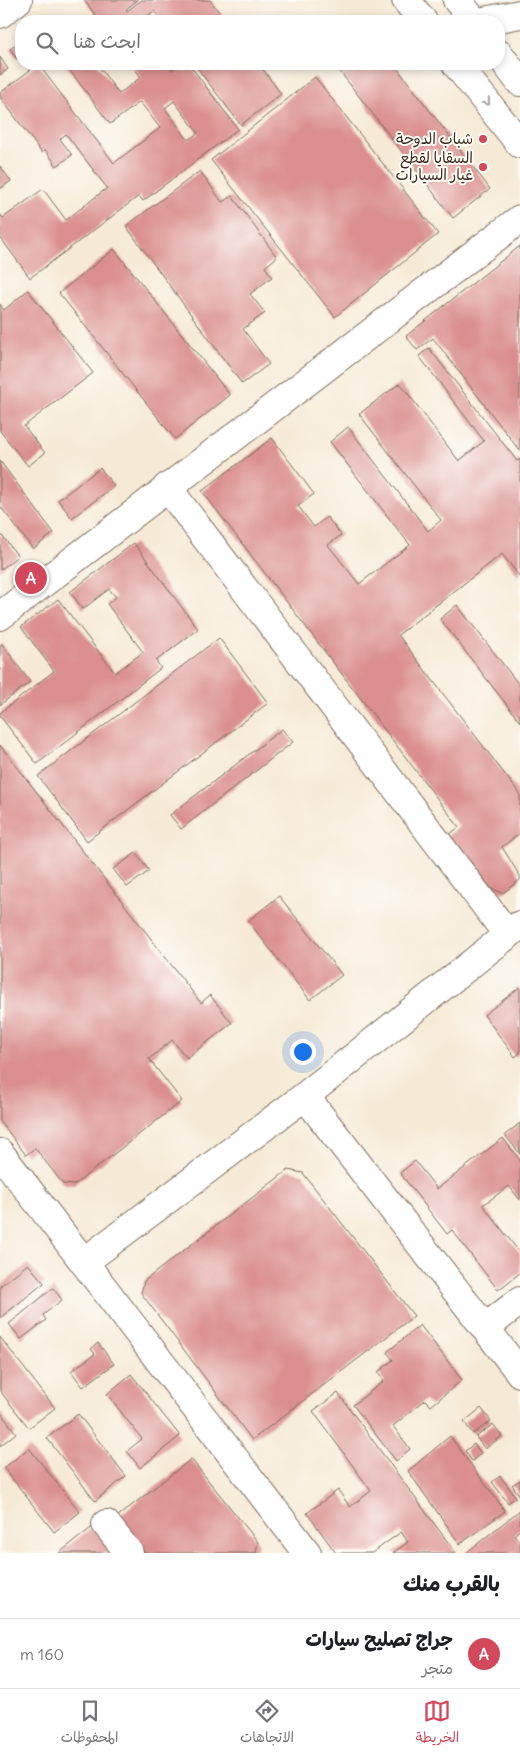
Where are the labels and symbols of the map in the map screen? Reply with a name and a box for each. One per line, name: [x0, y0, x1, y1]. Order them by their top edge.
one-way arrow: [481, 96, 489, 105]
place label: شباب الدوحة: [396, 129, 473, 148]
marker: شباب الدوحة: [477, 133, 489, 145]
place label: السقايا لقطع غيار السيارات: [396, 148, 473, 184]
marker: السقايا لقطع غيار السيارات: [477, 161, 489, 173]
pin: A: [15, 559, 47, 597]
your location: [290, 1039, 316, 1065]

